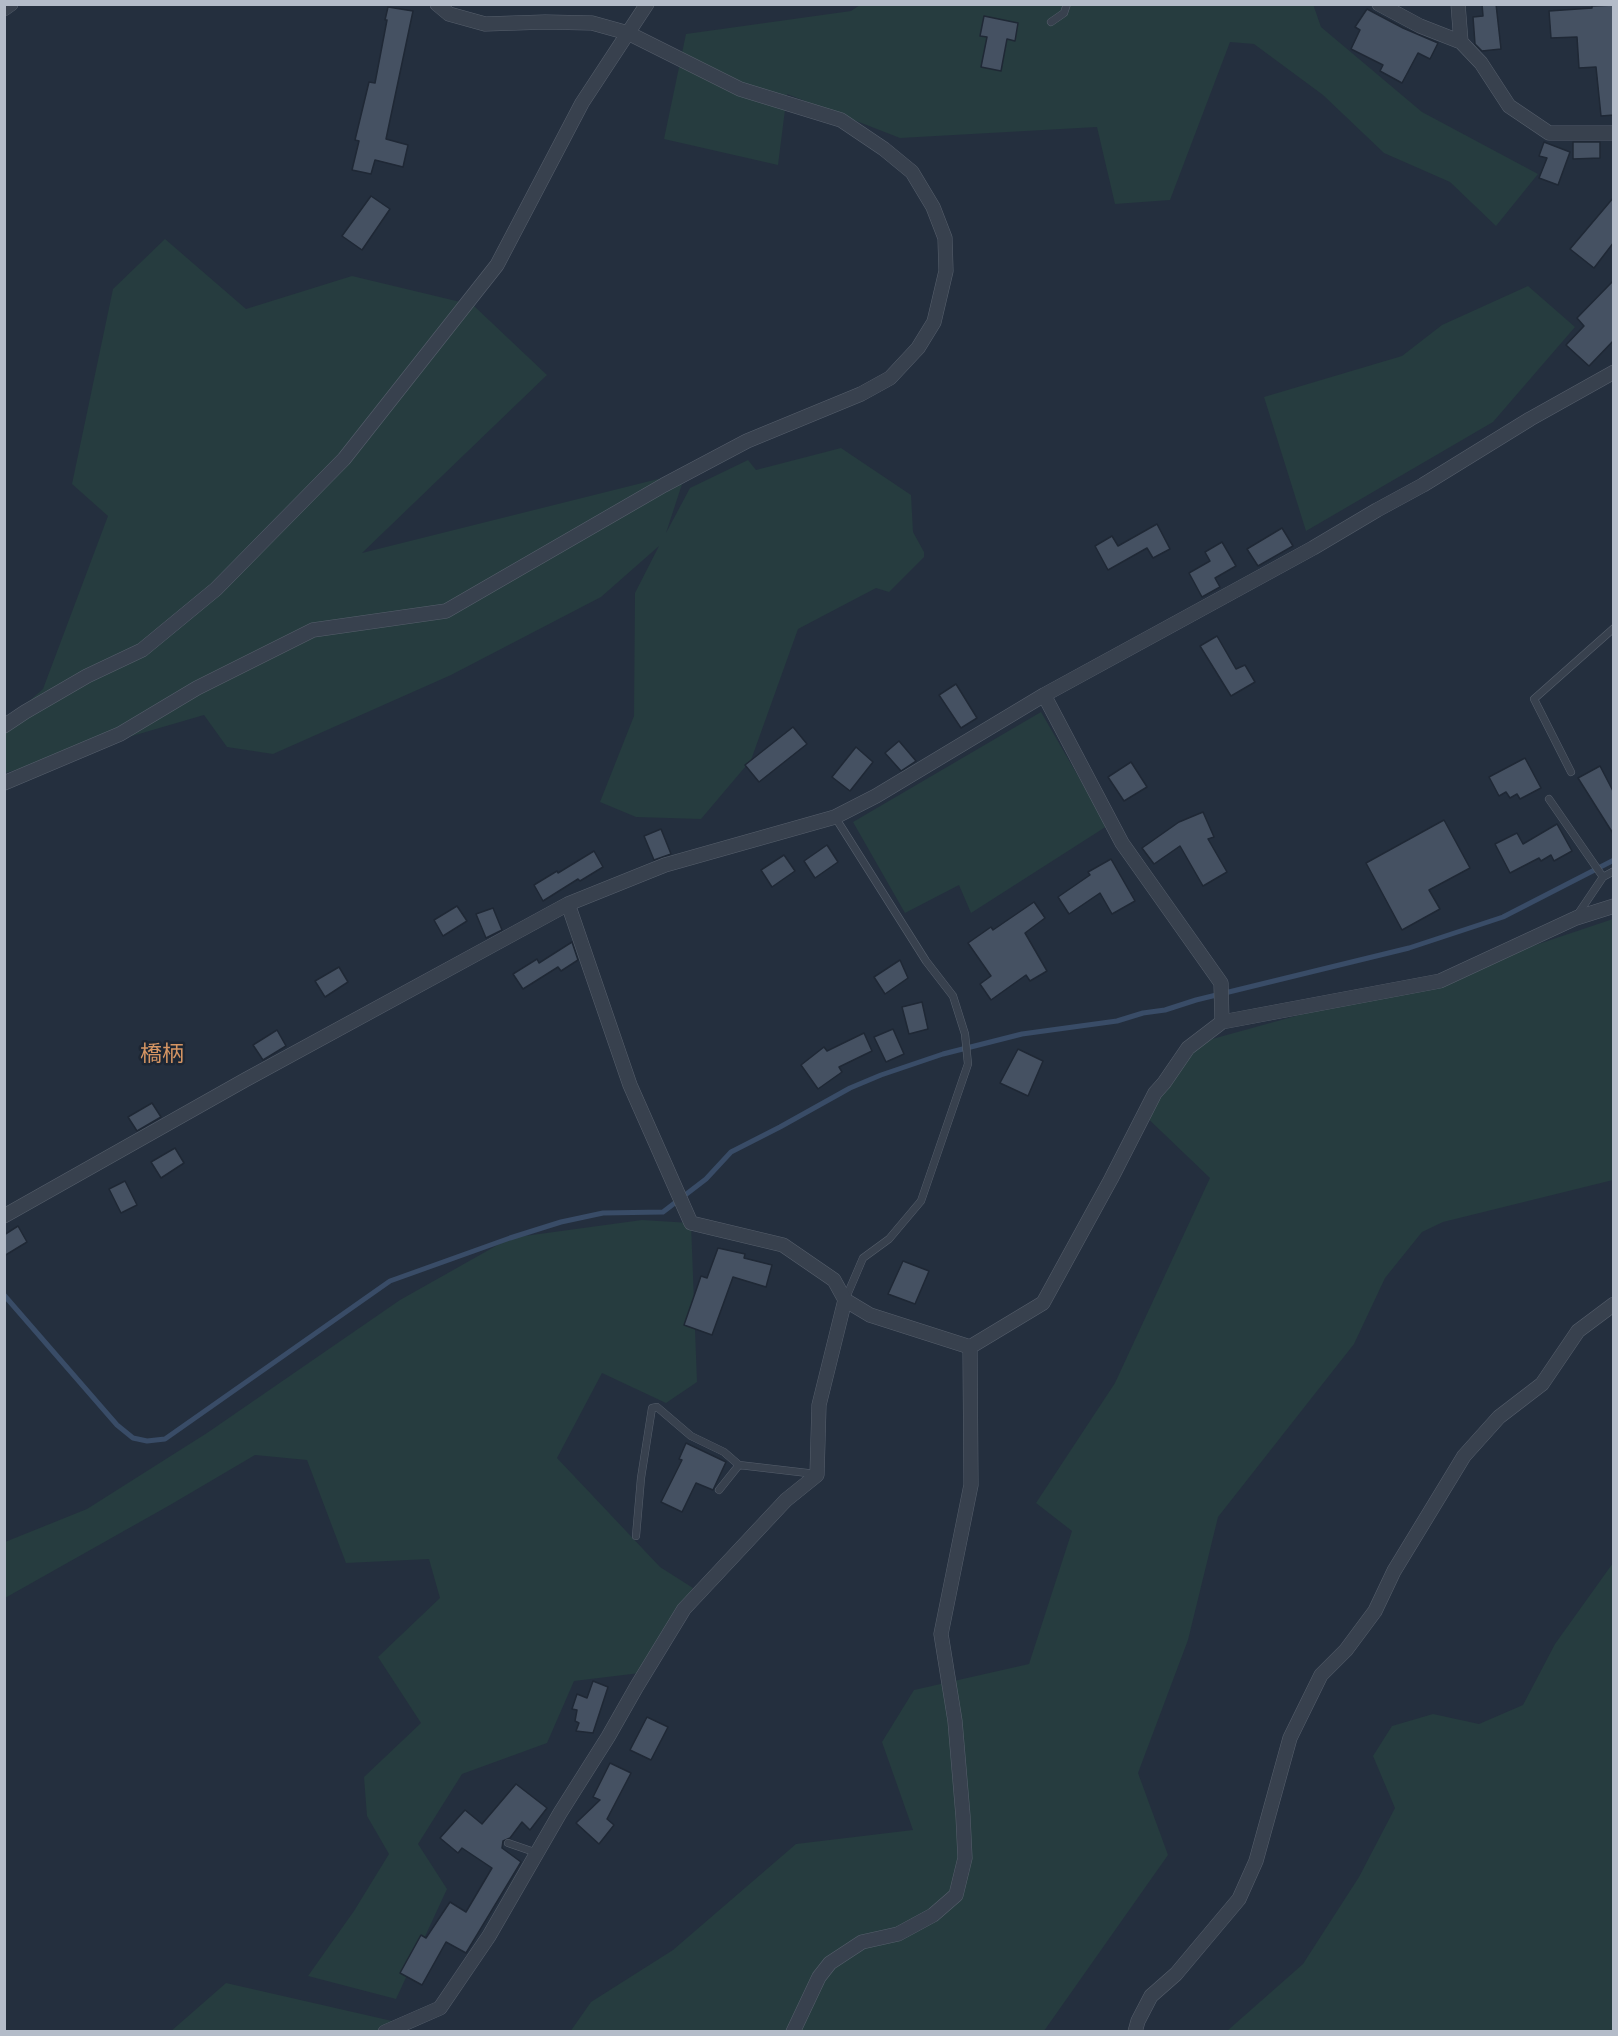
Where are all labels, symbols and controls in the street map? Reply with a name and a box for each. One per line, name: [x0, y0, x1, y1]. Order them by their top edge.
district label: 橋柄: [140, 1043, 184, 1069]

